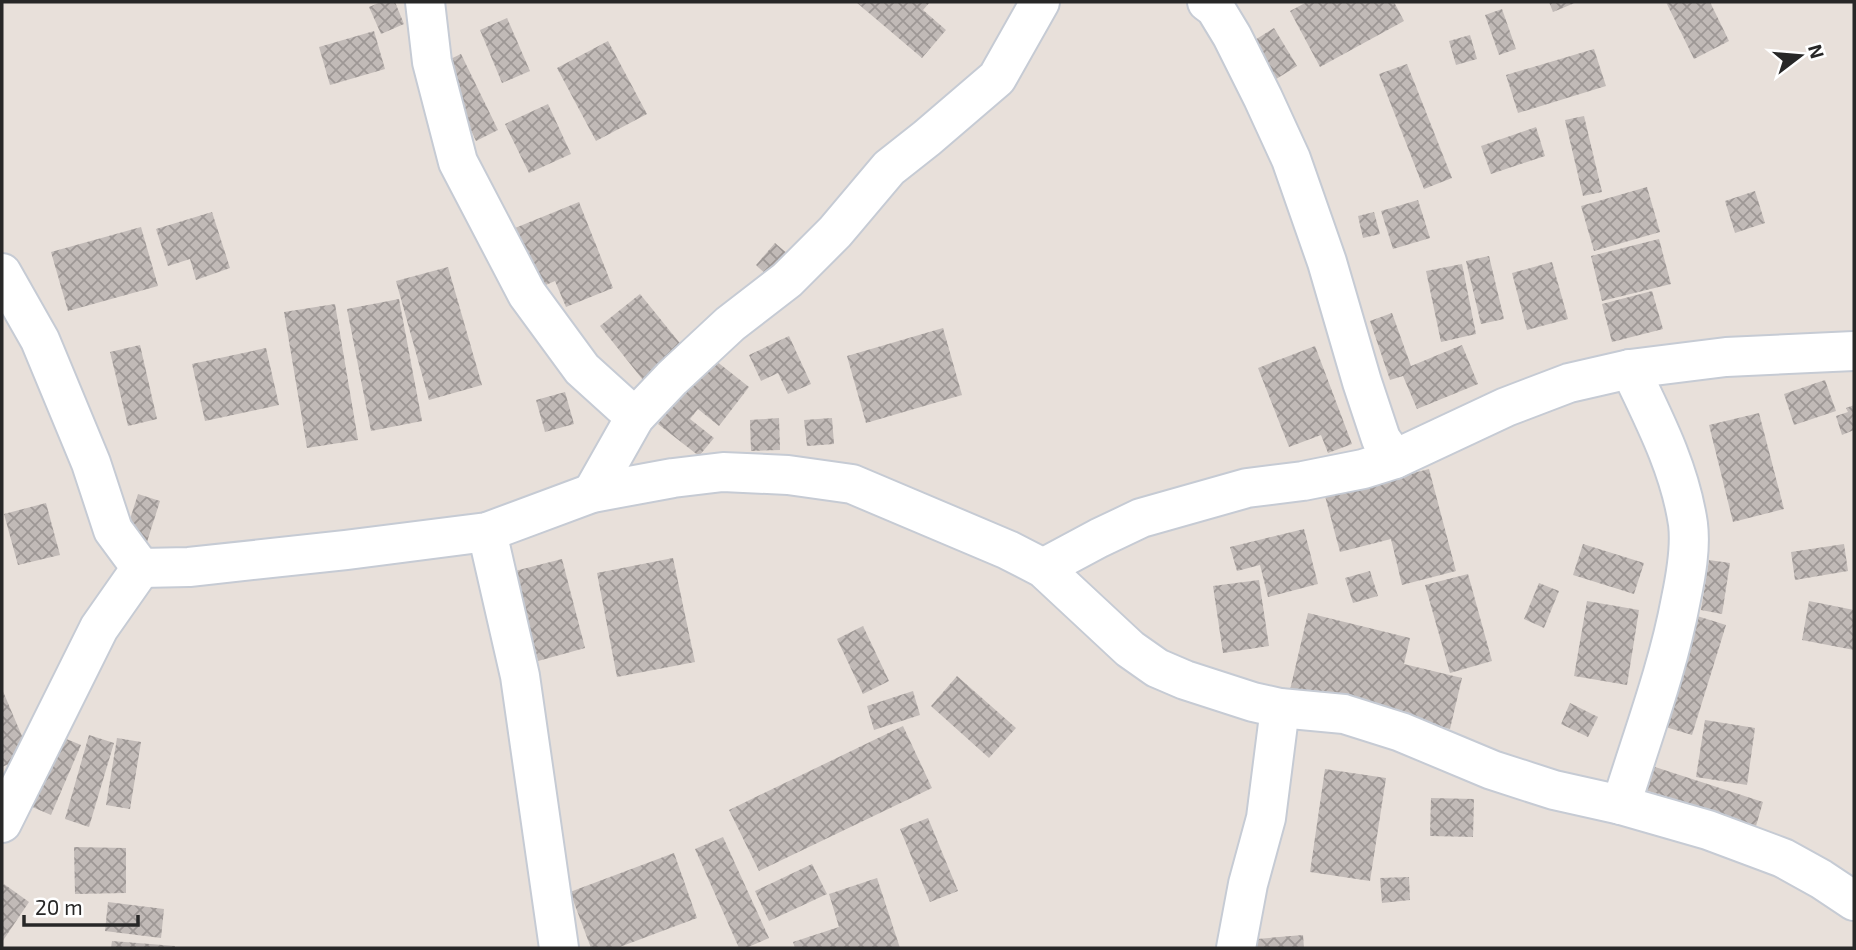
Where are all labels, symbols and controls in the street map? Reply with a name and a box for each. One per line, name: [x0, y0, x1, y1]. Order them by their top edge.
north arrow: [1765, 21, 1835, 91]
text: N: [1804, 41, 1830, 61]
scale bar: [24, 884, 138, 928]
text: 20 m: [35, 894, 83, 919]

